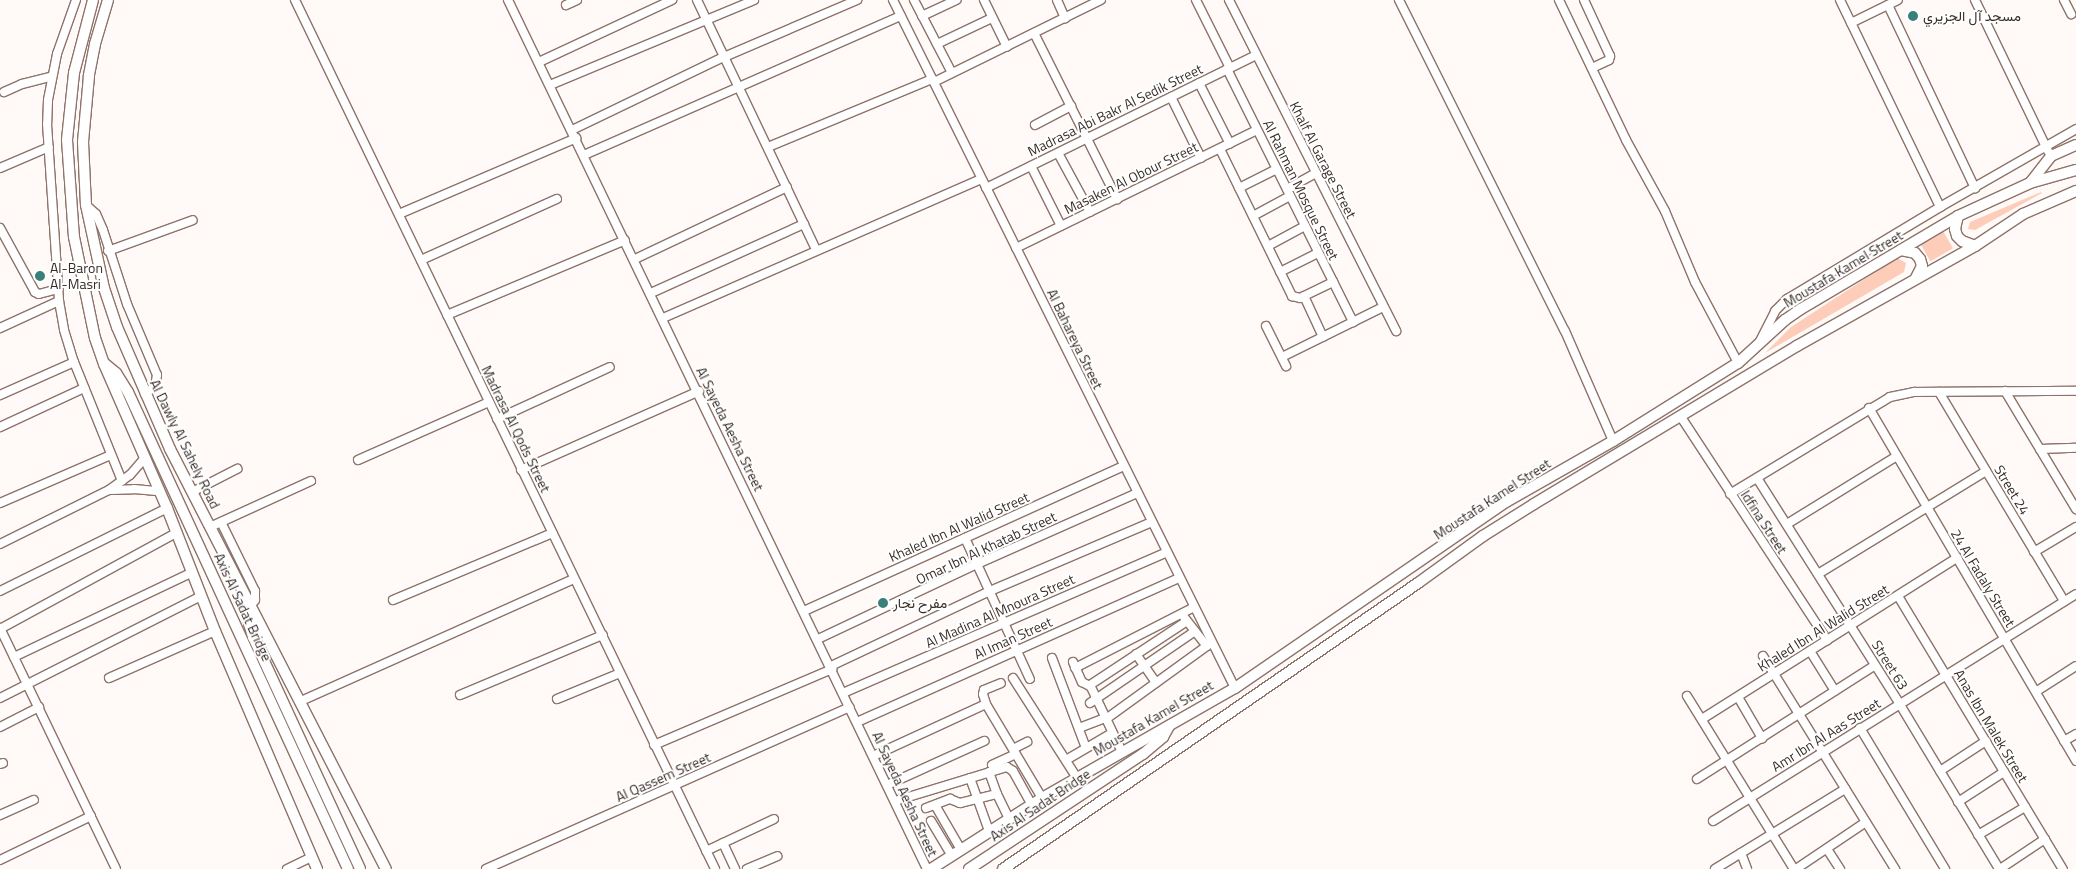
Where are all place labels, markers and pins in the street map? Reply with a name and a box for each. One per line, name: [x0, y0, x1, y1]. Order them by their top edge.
place label: مسجد آل الجزيري: [1923, 8, 2021, 24]
marker: مسجد آل الجزيري: [1907, 10, 1919, 22]
place label: Al-Baron Al-Masri: [50, 260, 103, 292]
marker: Al-Baron Al-Masri: [34, 270, 46, 282]
place label: مفرح نجار: [893, 595, 947, 611]
marker: مفرح نجار: [877, 597, 889, 609]

